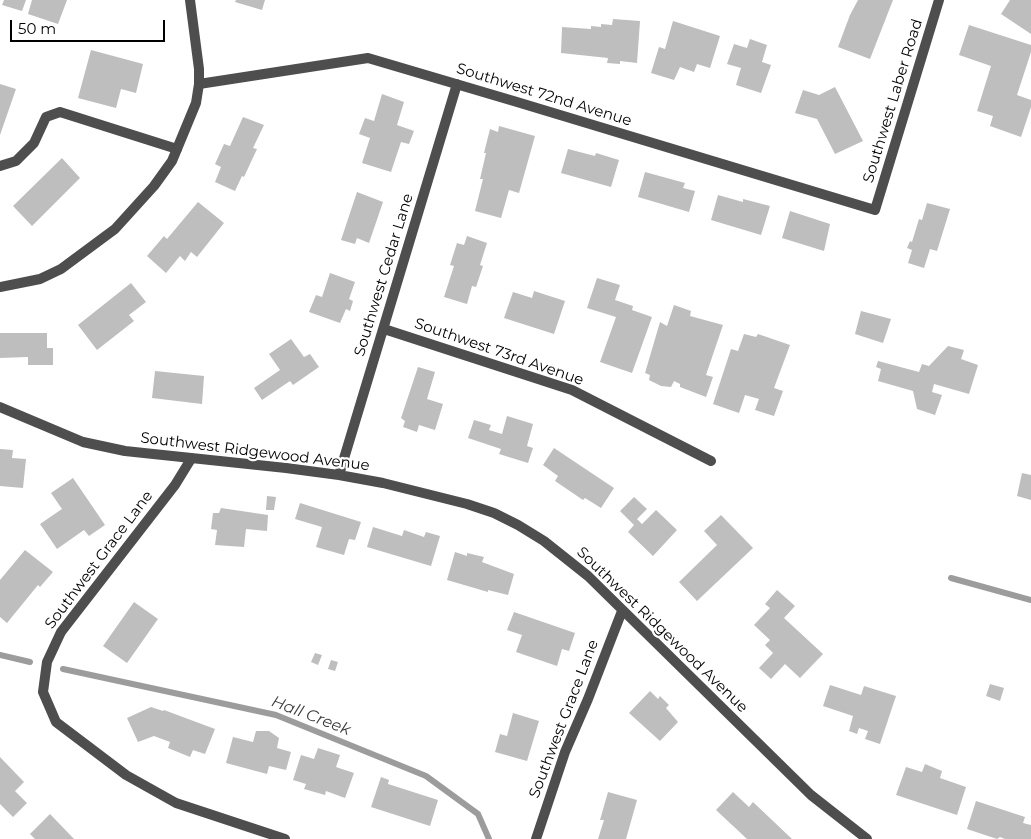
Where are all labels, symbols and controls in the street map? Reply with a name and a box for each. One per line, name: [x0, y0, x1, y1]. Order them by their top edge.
scale bar: [12, 10, 168, 42]
street label: Southwest Laber Road: [860, 17, 926, 185]
text: 50 m: [18, 19, 56, 38]
street label: Southwest 72nd Avenue: [454, 60, 634, 130]
street label: Southwest Cedar Lane: [351, 191, 417, 359]
street label: Southwest 73rd Avenue: [412, 315, 586, 389]
street label: Southwest Ridgewood Avenue: [139, 429, 371, 475]
street label: Southwest Grace Lane: [41, 487, 157, 633]
street label: Southwest Ridgewood Avenue: [573, 543, 751, 717]
street label: Southwest Grace Lane: [525, 637, 603, 801]
water label: Hall Creek: [269, 692, 353, 740]

